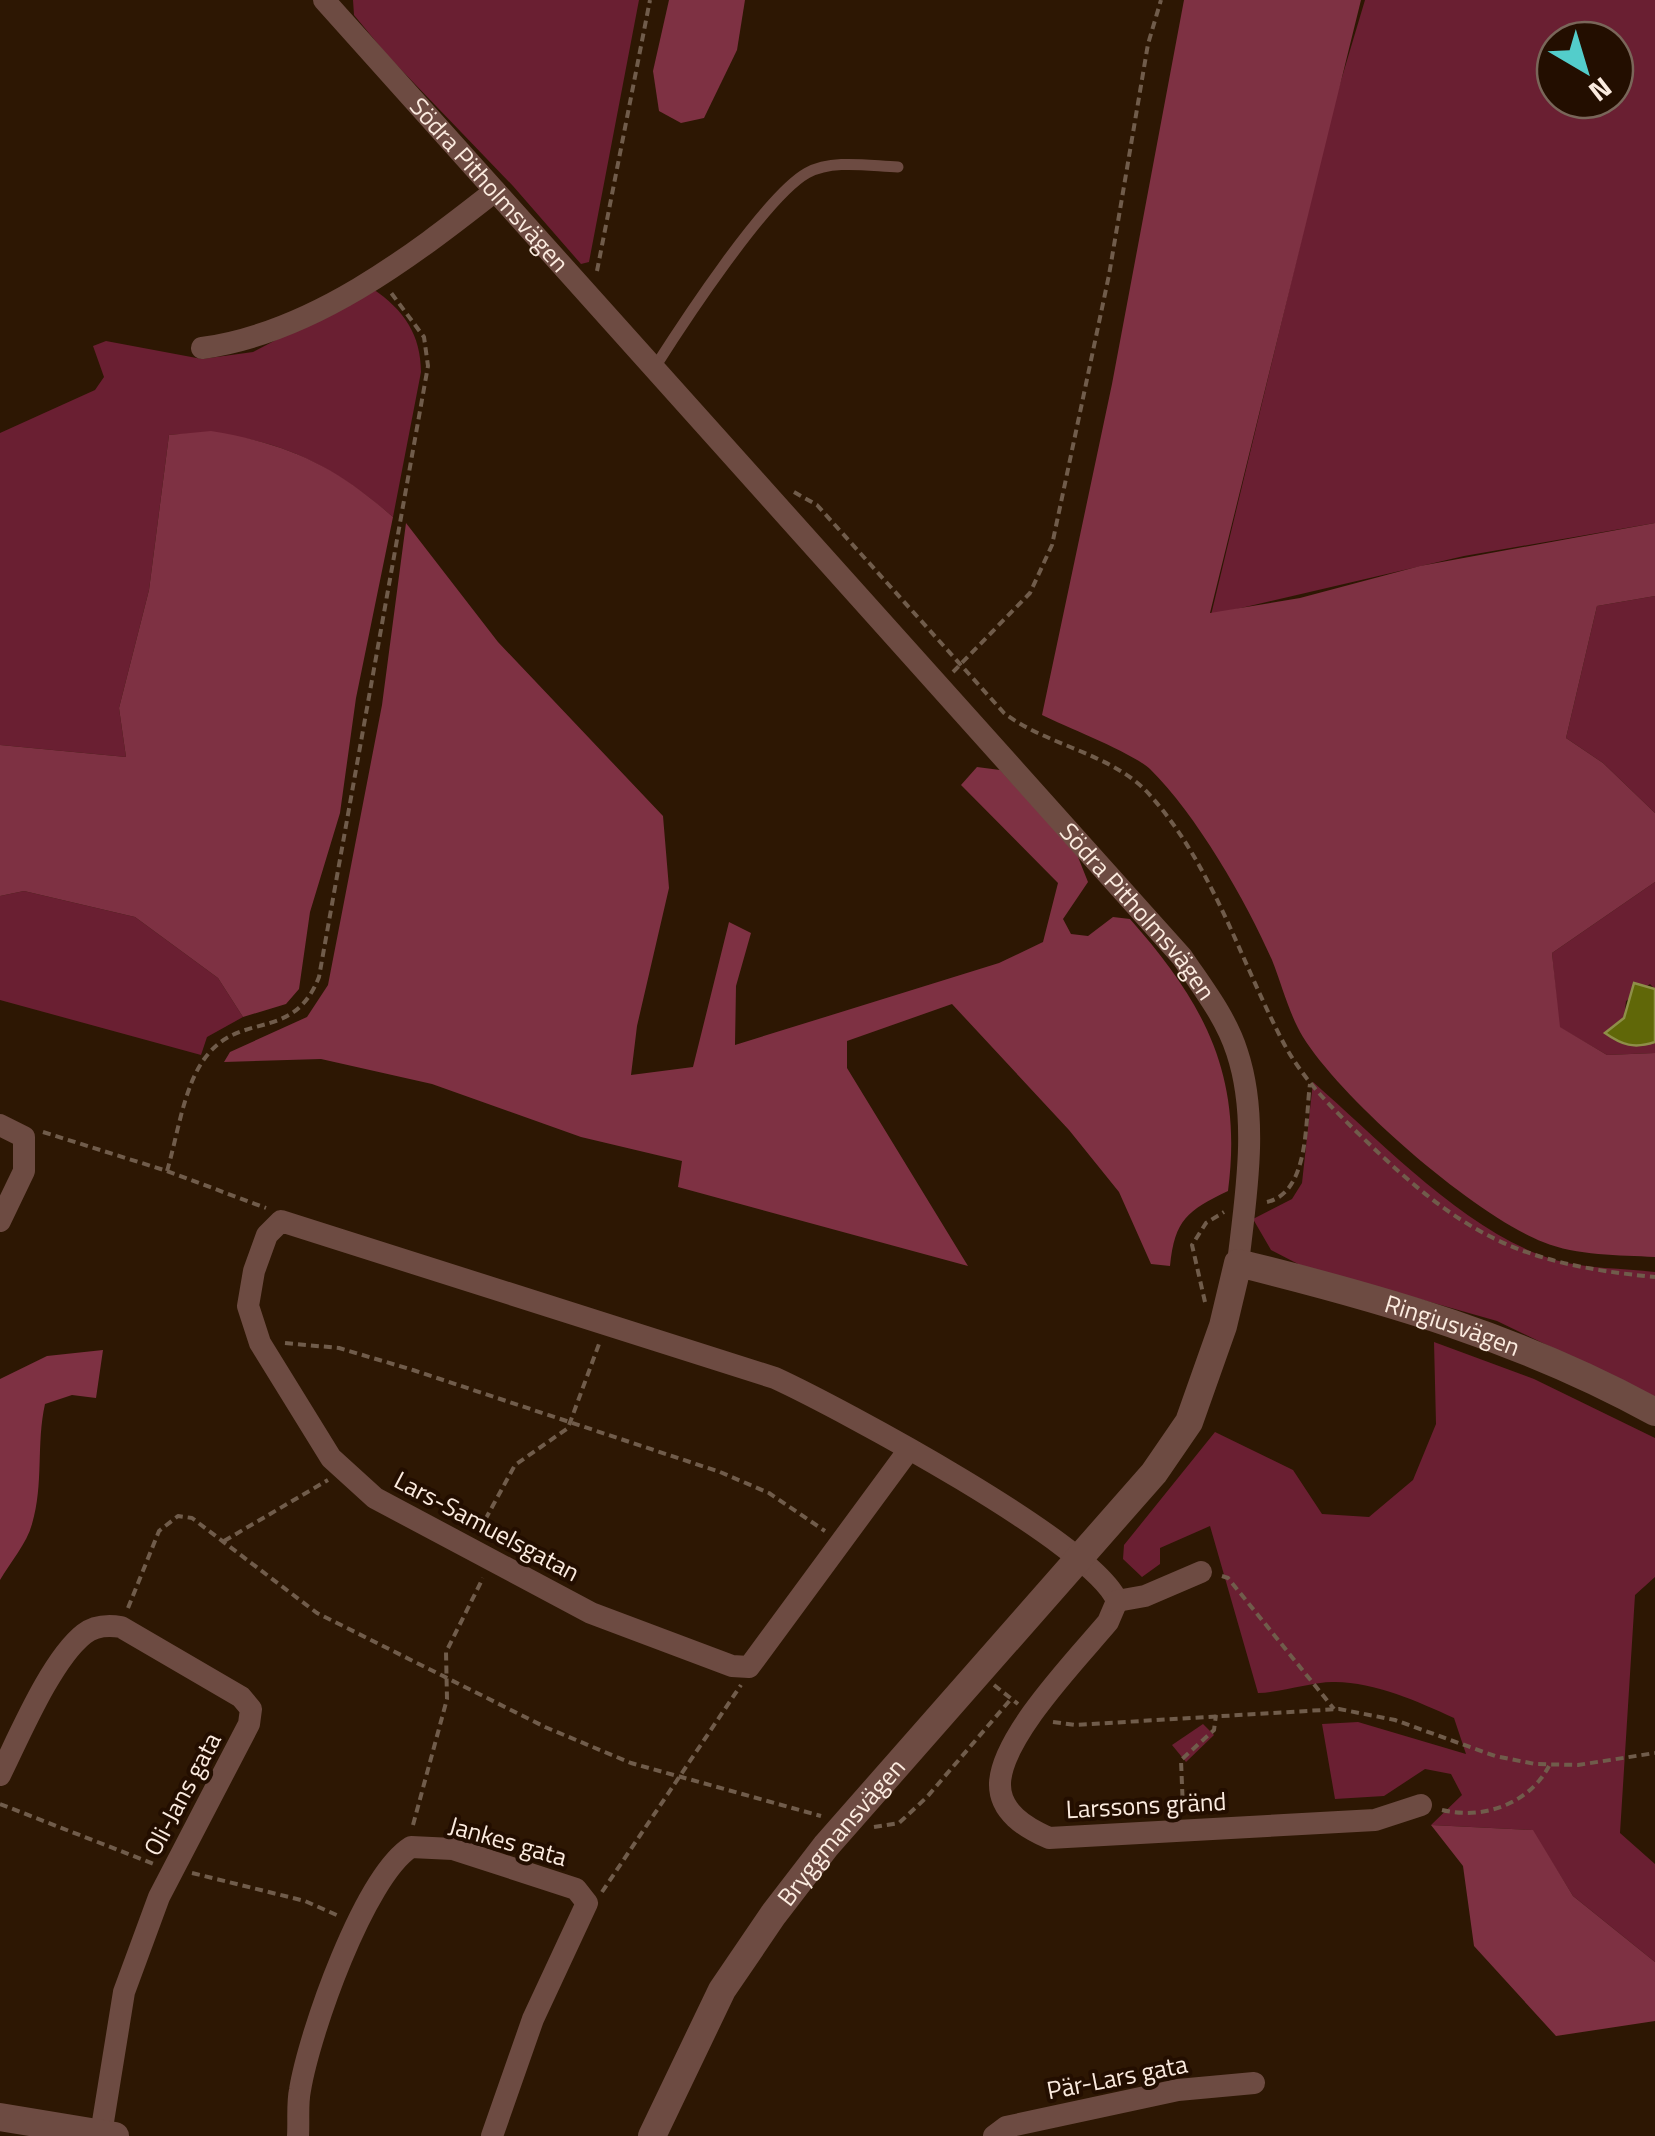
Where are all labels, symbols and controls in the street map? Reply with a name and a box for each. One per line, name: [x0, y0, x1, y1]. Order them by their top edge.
north arrow: [1535, 20, 1635, 120]
text: N: [1580, 67, 1622, 113]
street label: Södra Pitholmsvägen: [401, 89, 578, 281]
street label: Södra Pitholmsvägen: [1051, 814, 1225, 1008]
street label: Ringiusvägen: [1380, 1284, 1526, 1366]
street label: Lars-Samuelsgatan: [388, 1461, 586, 1591]
street label: Oli-Jans gata: [134, 1725, 231, 1862]
street label: Bryggmansvägen: [768, 1749, 914, 1914]
street label: Larssons gränd: [1065, 1782, 1227, 1828]
street label: Jankes gata: [444, 1806, 572, 1876]
street label: Pär-Lars gata: [1043, 2045, 1191, 2109]

